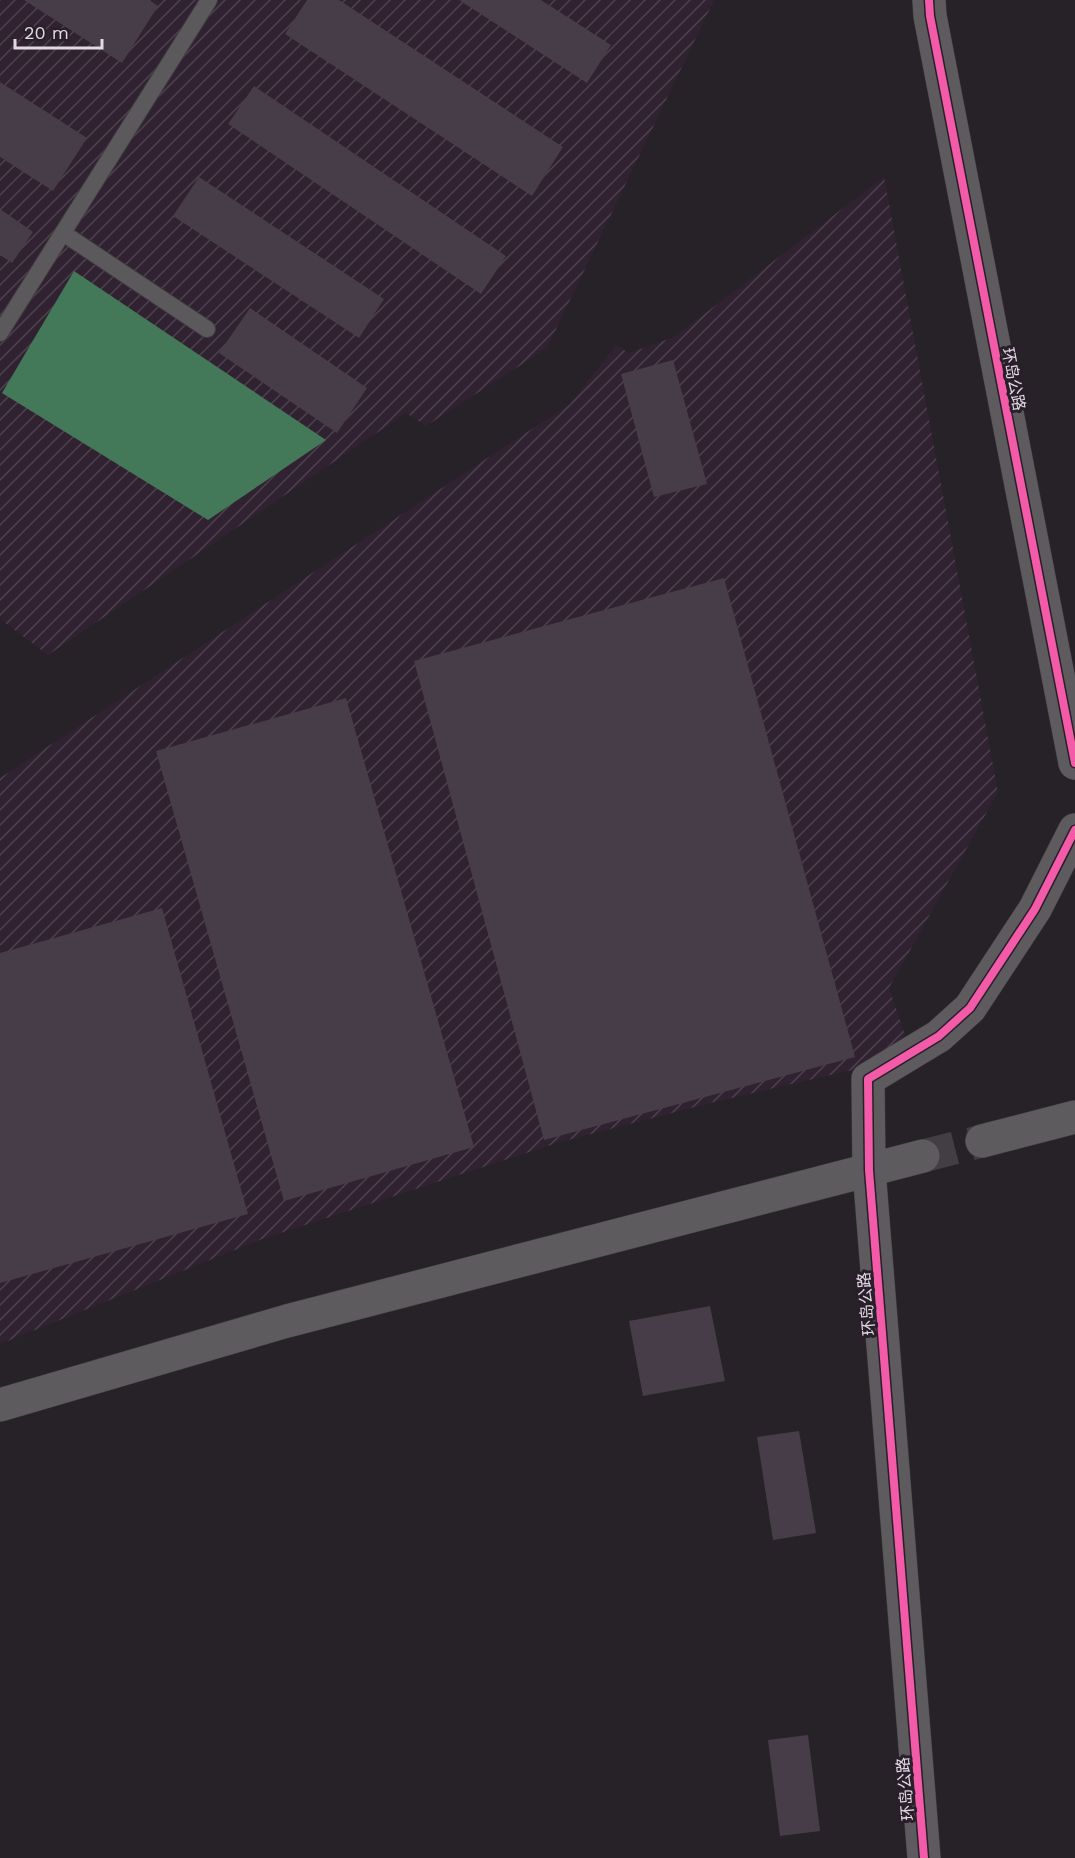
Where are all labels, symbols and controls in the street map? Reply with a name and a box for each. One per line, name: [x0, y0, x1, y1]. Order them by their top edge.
scale bar: [15, 12, 102, 50]
text: 20 m: [24, 22, 69, 43]
street label: 环岛公路: [998, 346, 1029, 412]
street label: 环岛公路: [854, 1271, 879, 1337]
street label: 环岛公路: [893, 1756, 918, 1822]

